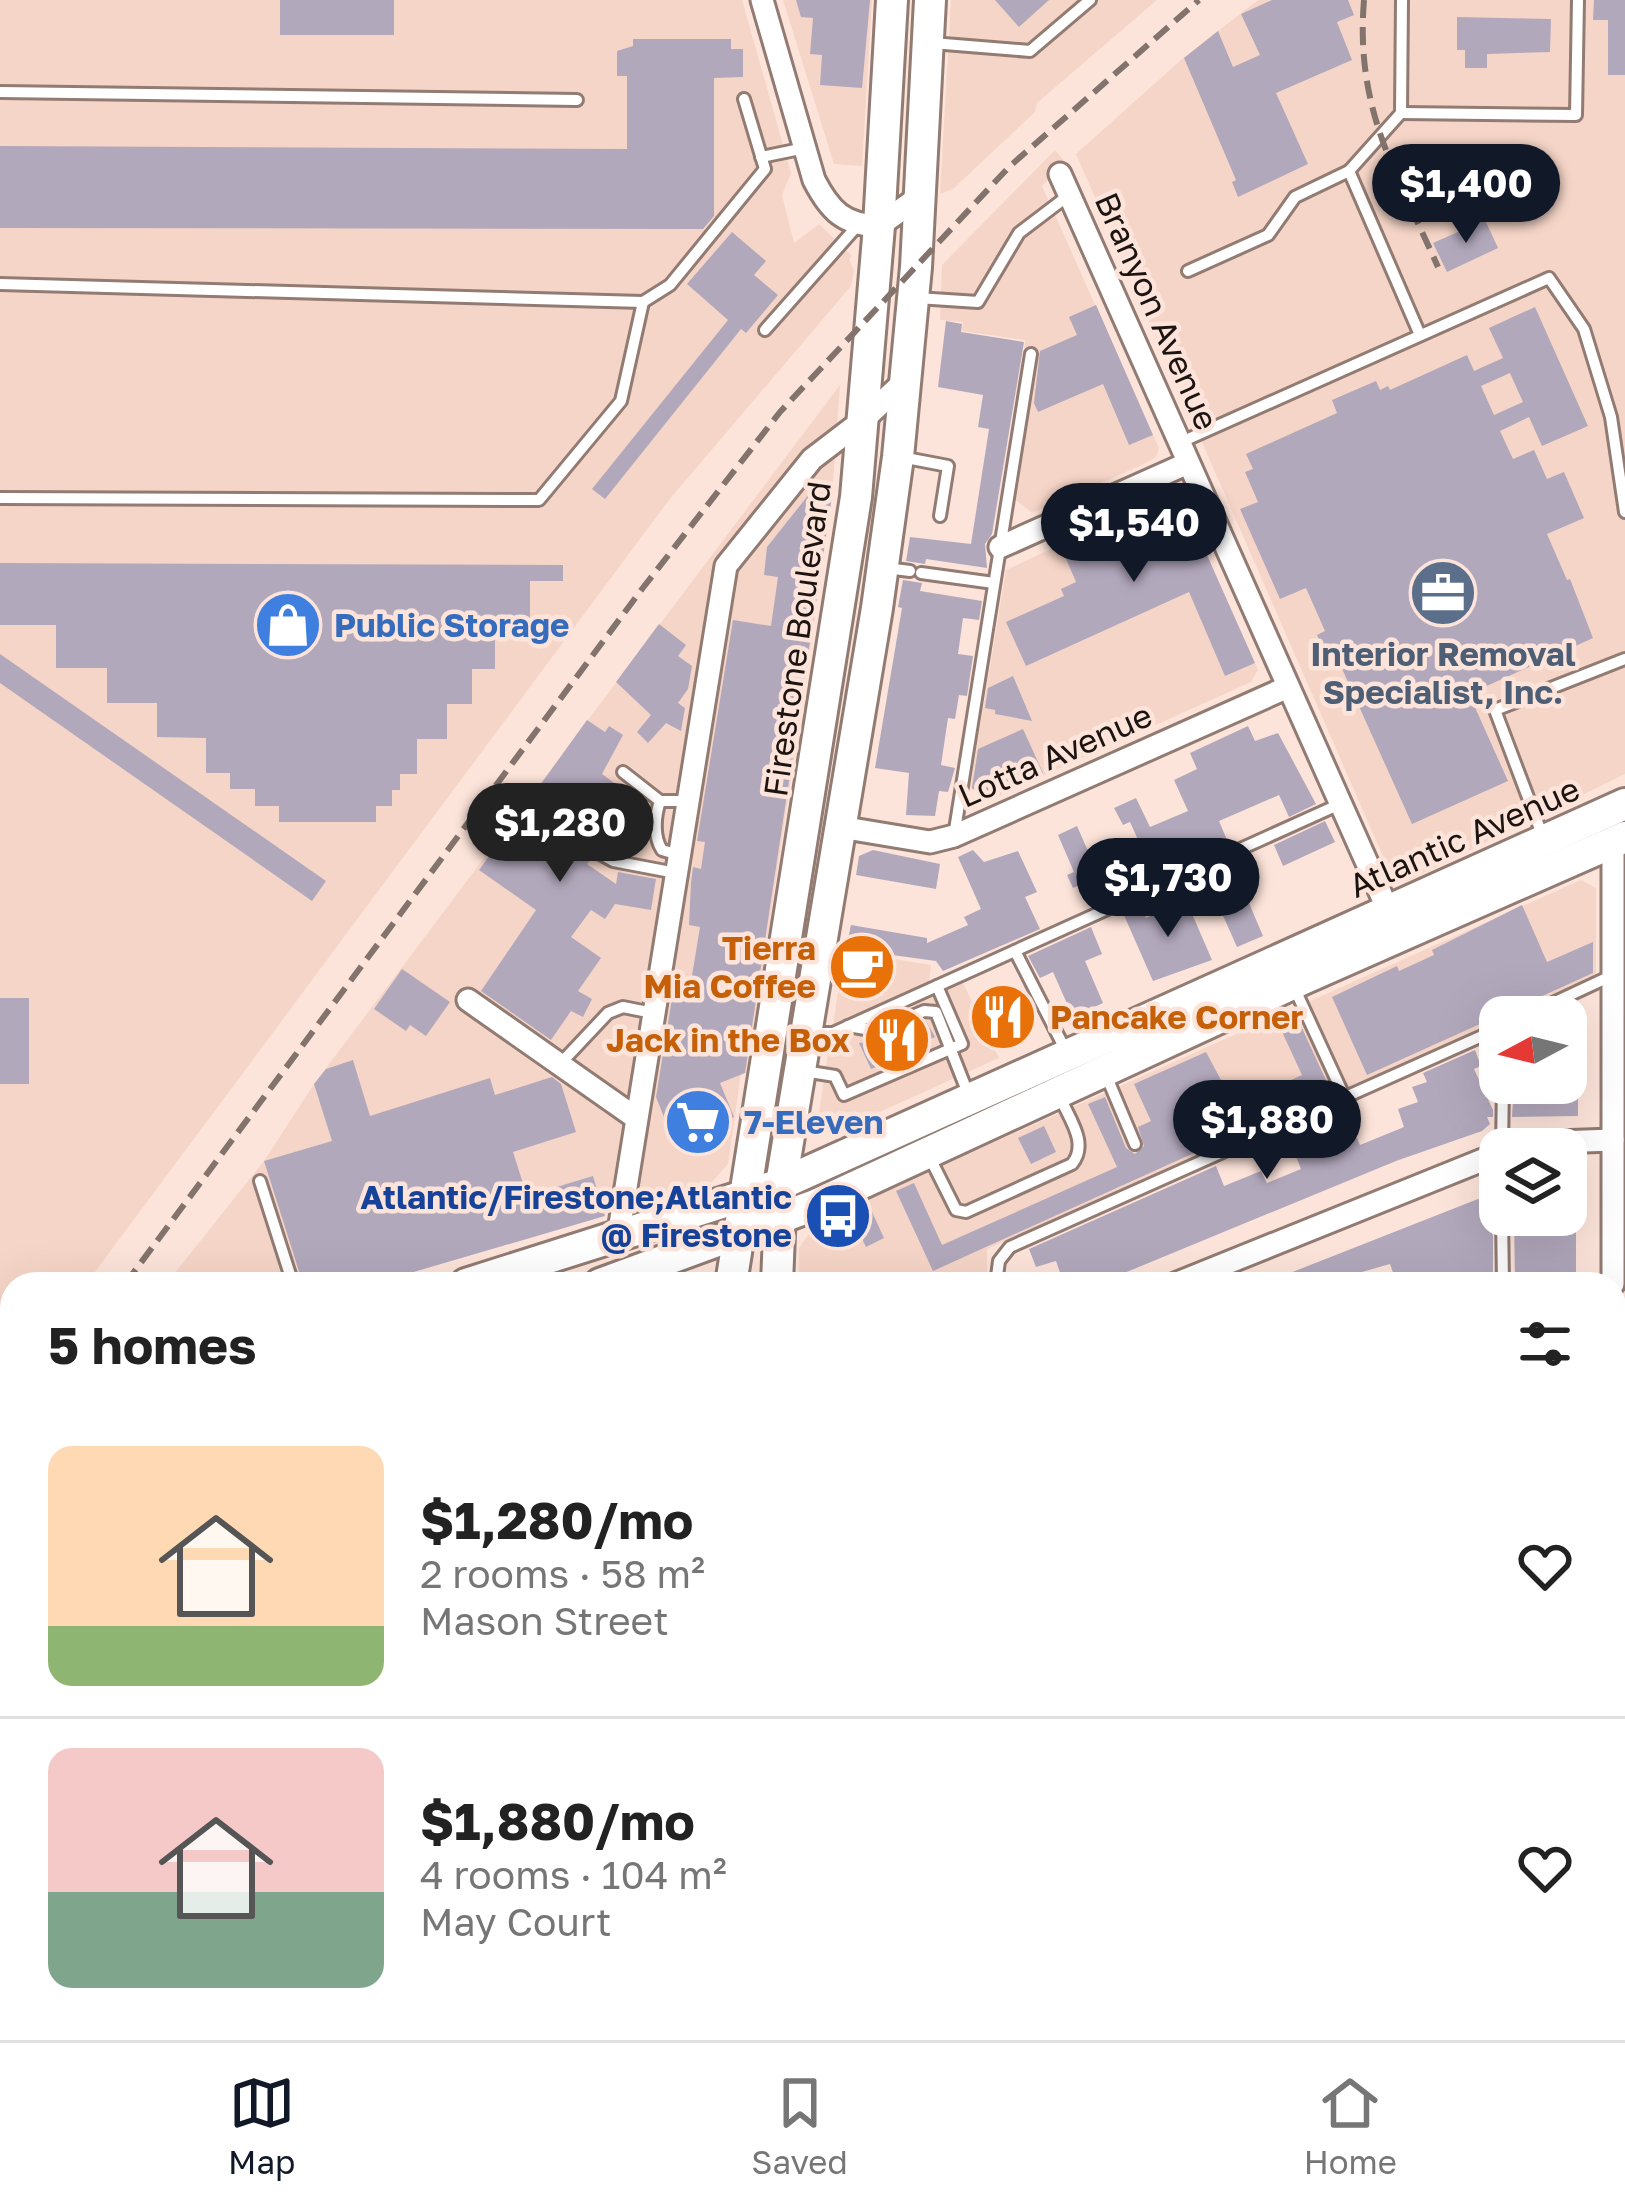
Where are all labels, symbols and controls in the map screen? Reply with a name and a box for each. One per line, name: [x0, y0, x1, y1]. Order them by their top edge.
pin: $1,400: [1368, 144, 1564, 246]
text: $1,400: [1399, 159, 1533, 206]
street label: Branyon Avenue: [1088, 186, 1227, 435]
street label: Firestone Boulevard: [755, 479, 838, 799]
pin: $1,540: [1036, 483, 1232, 585]
text: $1,540: [1068, 498, 1200, 545]
office icon: Interior Removal Specialist, Inc.: [1408, 558, 1478, 628]
shop icon: Public Storage: [253, 590, 323, 660]
place label: Public Storage: [334, 605, 569, 644]
place label: Interior Removal Specialist, Inc.: [1310, 634, 1576, 711]
street label: Lotta Avenue: [952, 694, 1158, 815]
street label: Atlantic Avenue: [1343, 768, 1585, 905]
pin: $1,280: [462, 783, 658, 885]
text: $1,280: [494, 798, 626, 845]
pin: $1,730: [1070, 838, 1266, 940]
text: $1,730: [1103, 853, 1233, 900]
place label: Tierra Mia Coffee: [644, 928, 816, 1005]
cafe icon: Tierra Mia Coffee: [827, 932, 897, 1002]
restaurant icon: Pancake Corner: [968, 982, 1038, 1052]
north arrow: [1479, 996, 1587, 1104]
map controls: [1479, 996, 1587, 1236]
place label: Pancake Corner: [1050, 997, 1304, 1036]
restaurant icon: Jack in the Box: [862, 1005, 932, 1075]
place label: Jack in the Box: [606, 1020, 850, 1059]
pin: $1,880: [1169, 1080, 1365, 1182]
supermarket icon: 7-Eleven: [663, 1087, 733, 1157]
text: $1,880: [1200, 1095, 1334, 1142]
place label: 7-Eleven: [744, 1102, 883, 1141]
button: layers: [1479, 1128, 1587, 1236]
place label: Atlantic/Firestone;Atlantic @ Firestone: [360, 1177, 792, 1254]
bus stop icon: Atlantic/Firestone;Atlantic @ Firestone: [803, 1181, 873, 1251]
icon: filters: [1512, 1311, 1578, 1377]
text: 5 homes: [48, 1314, 257, 1375]
text: $1,280/mo: [420, 1489, 693, 1550]
icon: home: [144, 1494, 288, 1638]
icon: heart: [1512, 1533, 1578, 1599]
text: 2 rooms · 58 m²: [420, 1550, 705, 1597]
text: Mason Street: [420, 1597, 669, 1644]
text: $1,880/mo: [420, 1790, 695, 1851]
icon: home: [144, 1796, 288, 1940]
icon: heart: [1512, 1835, 1578, 1901]
text: 4 rooms · 104 m²: [420, 1851, 727, 1898]
text: May Court: [420, 1898, 612, 1945]
tab: Map: [228, 2070, 295, 2181]
tab: Saved: [751, 2070, 848, 2181]
tab: Home: [1304, 2070, 1397, 2181]

